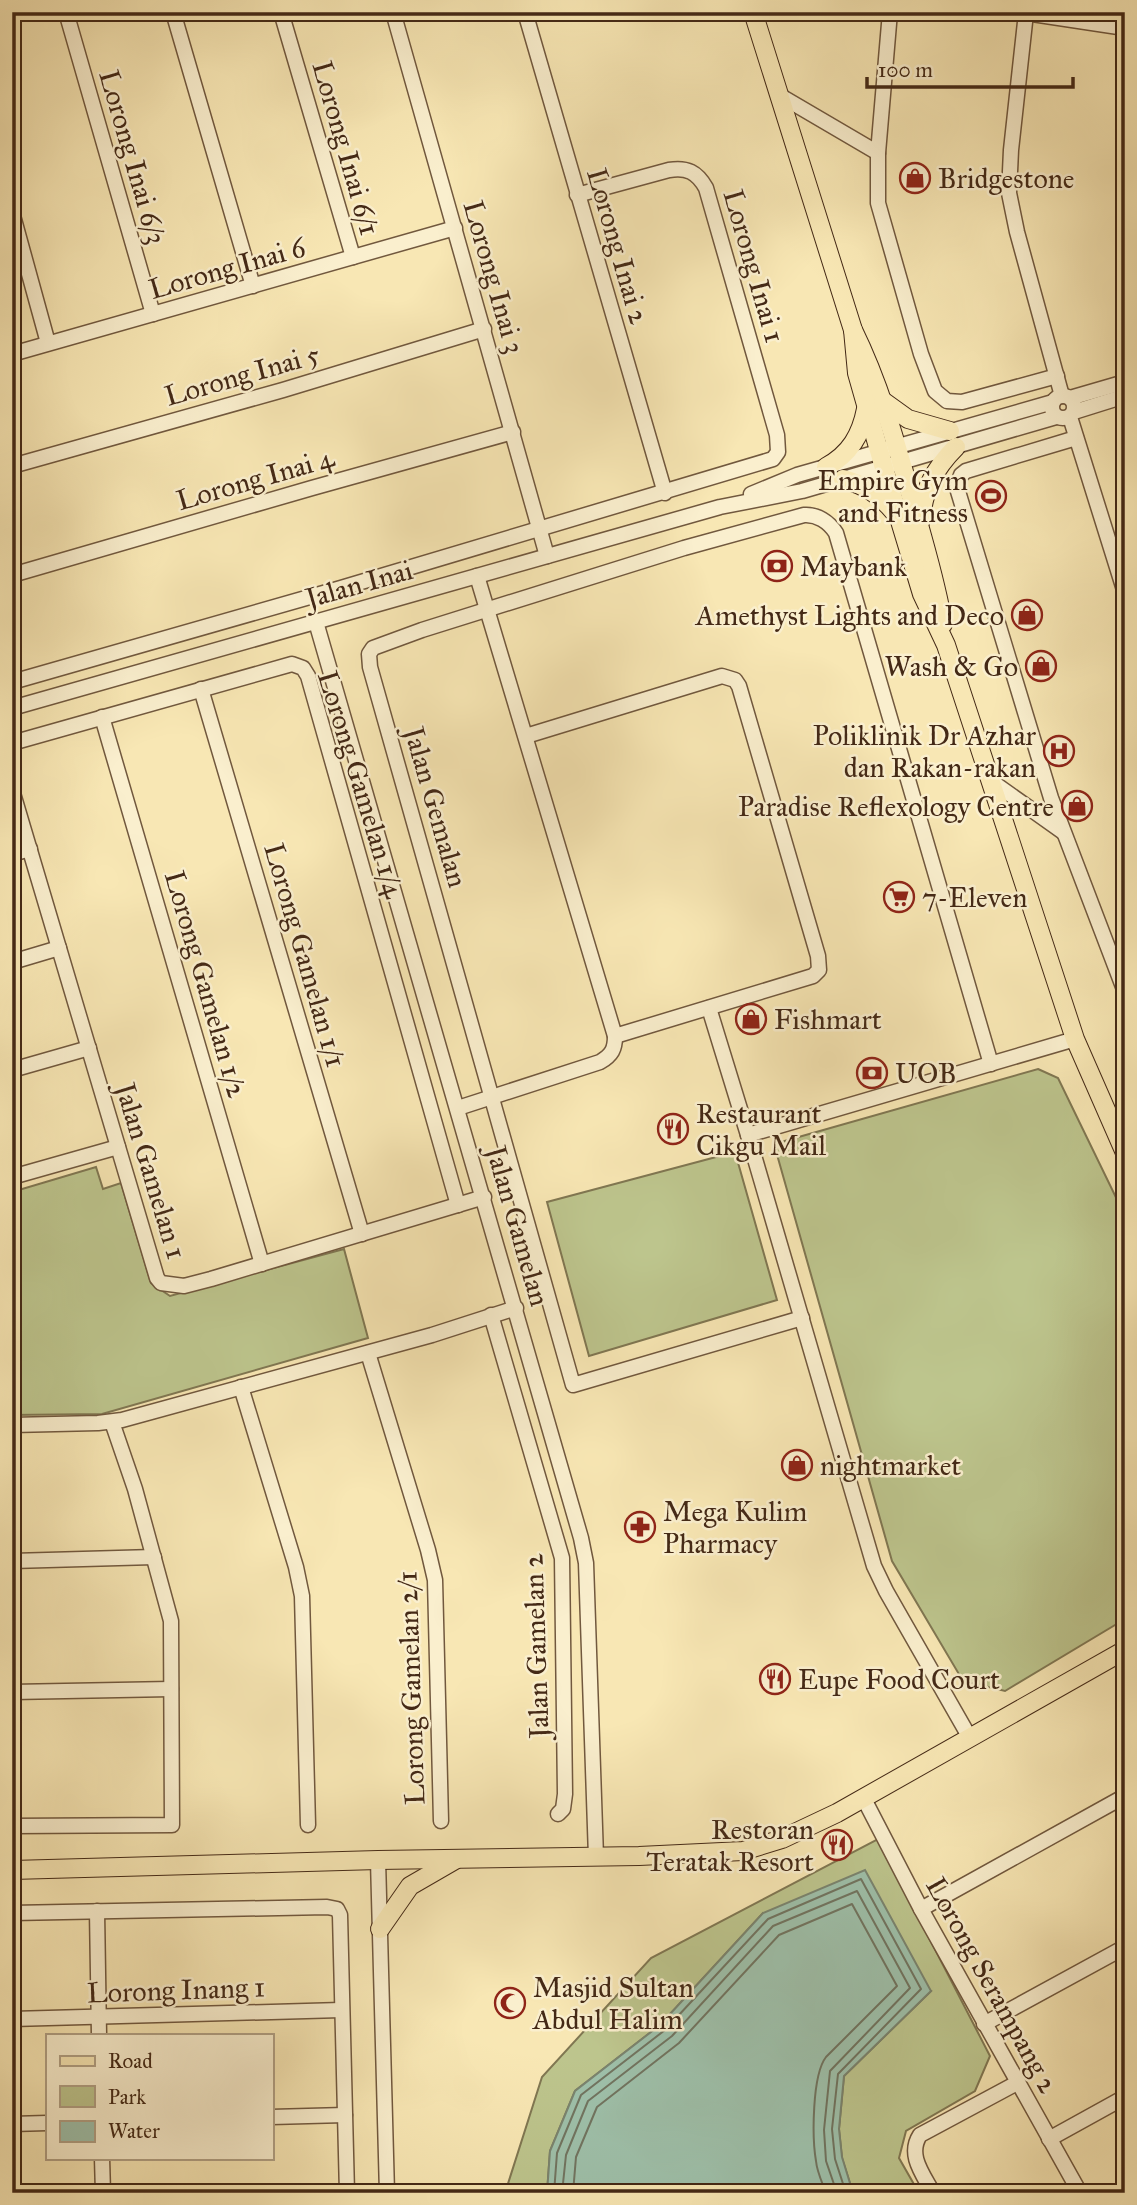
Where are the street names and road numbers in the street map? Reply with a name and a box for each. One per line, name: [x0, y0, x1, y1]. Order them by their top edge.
street label: Lorong Inai 6/1: [304, 57, 388, 239]
street label: Lorong Inai 6/3: [91, 66, 175, 248]
street label: Lorong Inai 2: [579, 164, 657, 328]
street label: Lorong Inai 1: [715, 185, 793, 347]
street label: Lorong Inai 3: [455, 196, 533, 358]
street label: Lorong Inai 6: [145, 229, 311, 307]
street label: Lorong Inai 5: [160, 336, 324, 414]
street label: Lorong Inai 4: [172, 439, 339, 518]
street label: Jalan Inai: [299, 552, 417, 617]
street label: Lorong Gamelan 1/4: [310, 666, 413, 903]
street label: Jalan Gemalan: [396, 720, 476, 891]
street label: Lorong Gamelan 1/1: [256, 839, 354, 1071]
street label: Lorong Gamelan 1/2: [157, 867, 255, 1102]
street label: Jalan Gamelan 1: [107, 1076, 194, 1263]
street label: Jalan Gamelan: [478, 1139, 558, 1310]
street label: Jalan Gamelan 2: [515, 1553, 557, 1742]
street label: Lorong Gamelan 2/1: [389, 1570, 433, 1806]
street label: Lorong Serampang 2: [918, 1871, 1066, 2099]
street label: Lorong Inang 1: [86, 1969, 266, 2011]

